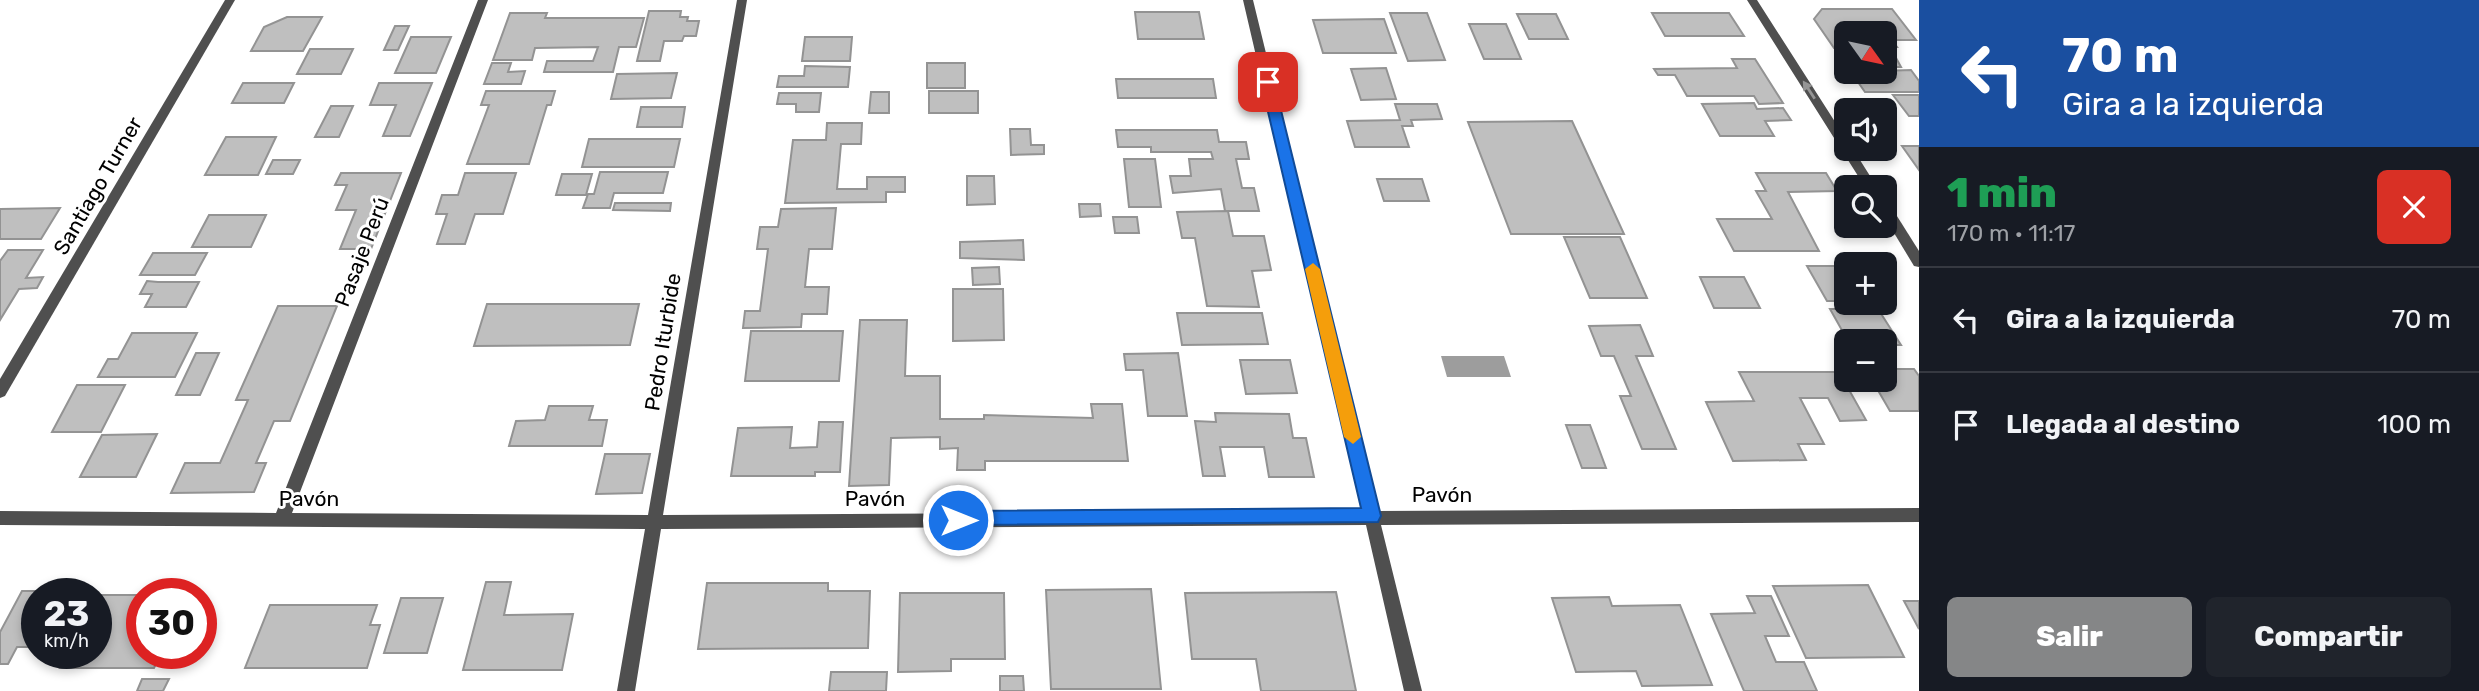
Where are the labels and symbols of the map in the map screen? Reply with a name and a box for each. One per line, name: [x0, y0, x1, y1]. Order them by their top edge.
north arrow: [1834, 21, 1897, 84]
pin: [1238, 52, 1298, 112]
one-way arrow: [1803, 81, 1816, 100]
street label: Santiago Turner: [48, 112, 147, 259]
street label: Pasaje Perú: [329, 193, 394, 310]
street label: Pedro Iturbide: [639, 271, 686, 413]
street label: Pavón: [1412, 482, 1472, 507]
position arrow: [921, 483, 995, 557]
street label: Pavón: [279, 486, 339, 511]
street label: Pavón: [845, 486, 905, 511]
speed limit sign: 30: [126, 578, 217, 669]

